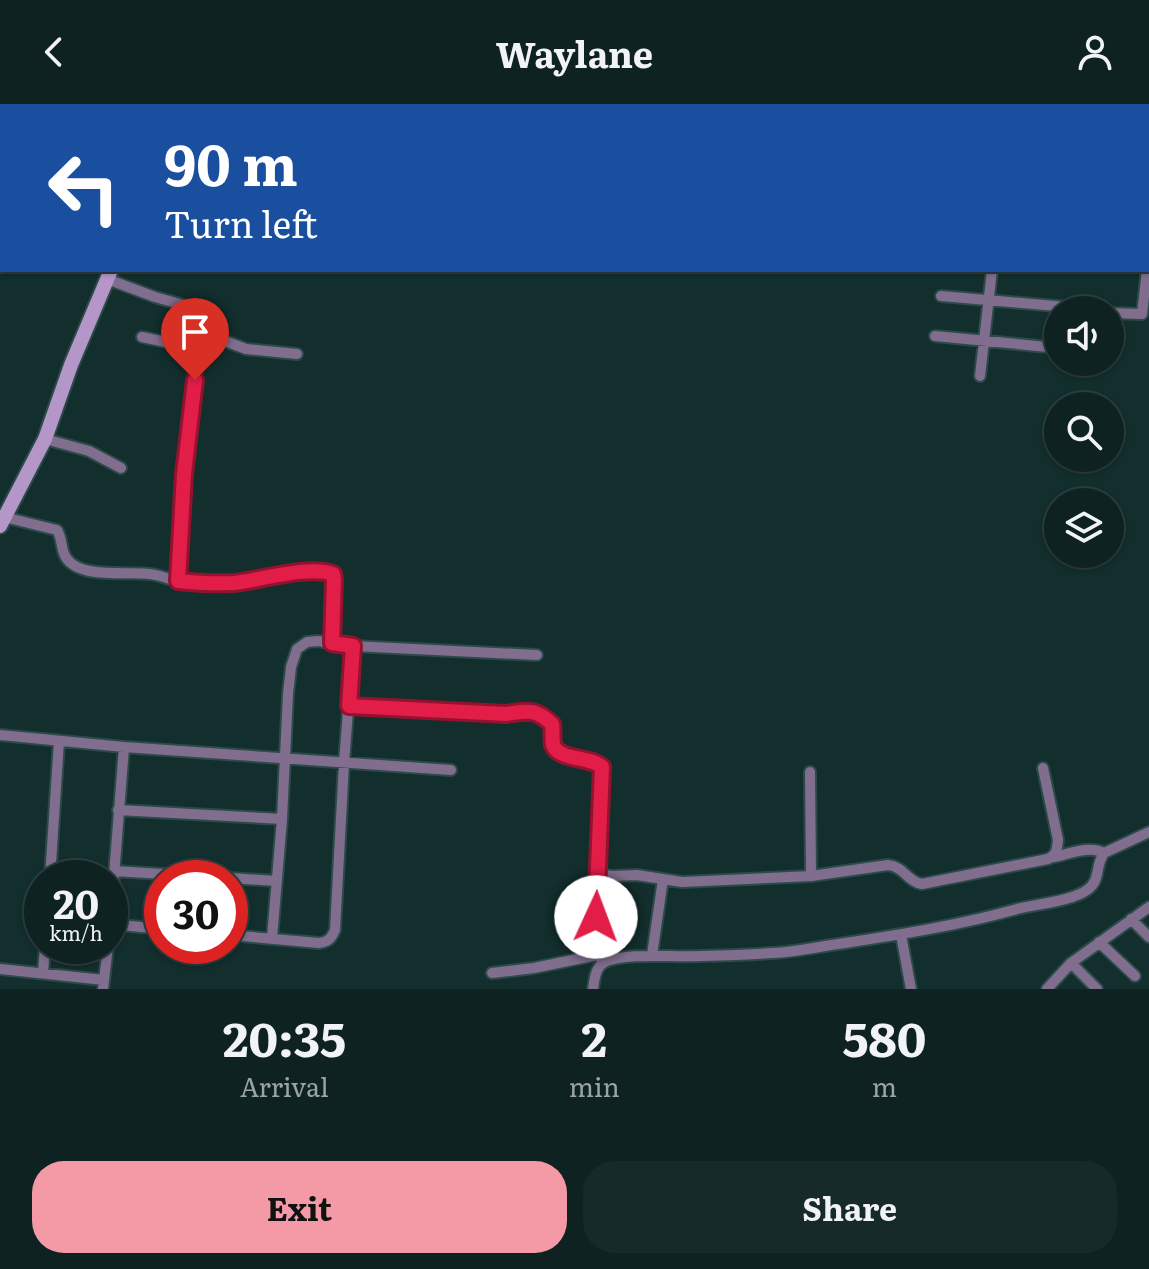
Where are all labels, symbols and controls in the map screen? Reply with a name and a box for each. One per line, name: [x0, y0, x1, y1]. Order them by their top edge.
text: Waylane: [496, 26, 653, 79]
icon: back: [32, 30, 76, 74]
icon: person: [1073, 30, 1117, 74]
text: 90 m: [164, 120, 298, 203]
icon: left: [32, 136, 136, 240]
text: Turn left: [164, 196, 318, 249]
map controls: [1044, 296, 1124, 568]
button: sound: [1044, 296, 1124, 376]
pin: [161, 298, 229, 380]
icon: arrive: [173, 310, 217, 354]
button: search: [1044, 392, 1124, 472]
button: layers: [1044, 488, 1124, 568]
speed limit sign: 30: [144, 860, 248, 964]
text: 20: [53, 872, 99, 931]
position arrow: [554, 875, 638, 959]
text: km/h: [49, 917, 103, 947]
text: 20:35: [223, 1001, 346, 1072]
text: 2: [581, 1001, 607, 1072]
text: 580: [842, 1001, 926, 1072]
text: Arrival: [240, 1066, 329, 1105]
text: min: [569, 1066, 620, 1105]
text: m: [872, 1066, 897, 1105]
button: Exit: [32, 1161, 567, 1253]
button: Share: [583, 1161, 1117, 1253]

